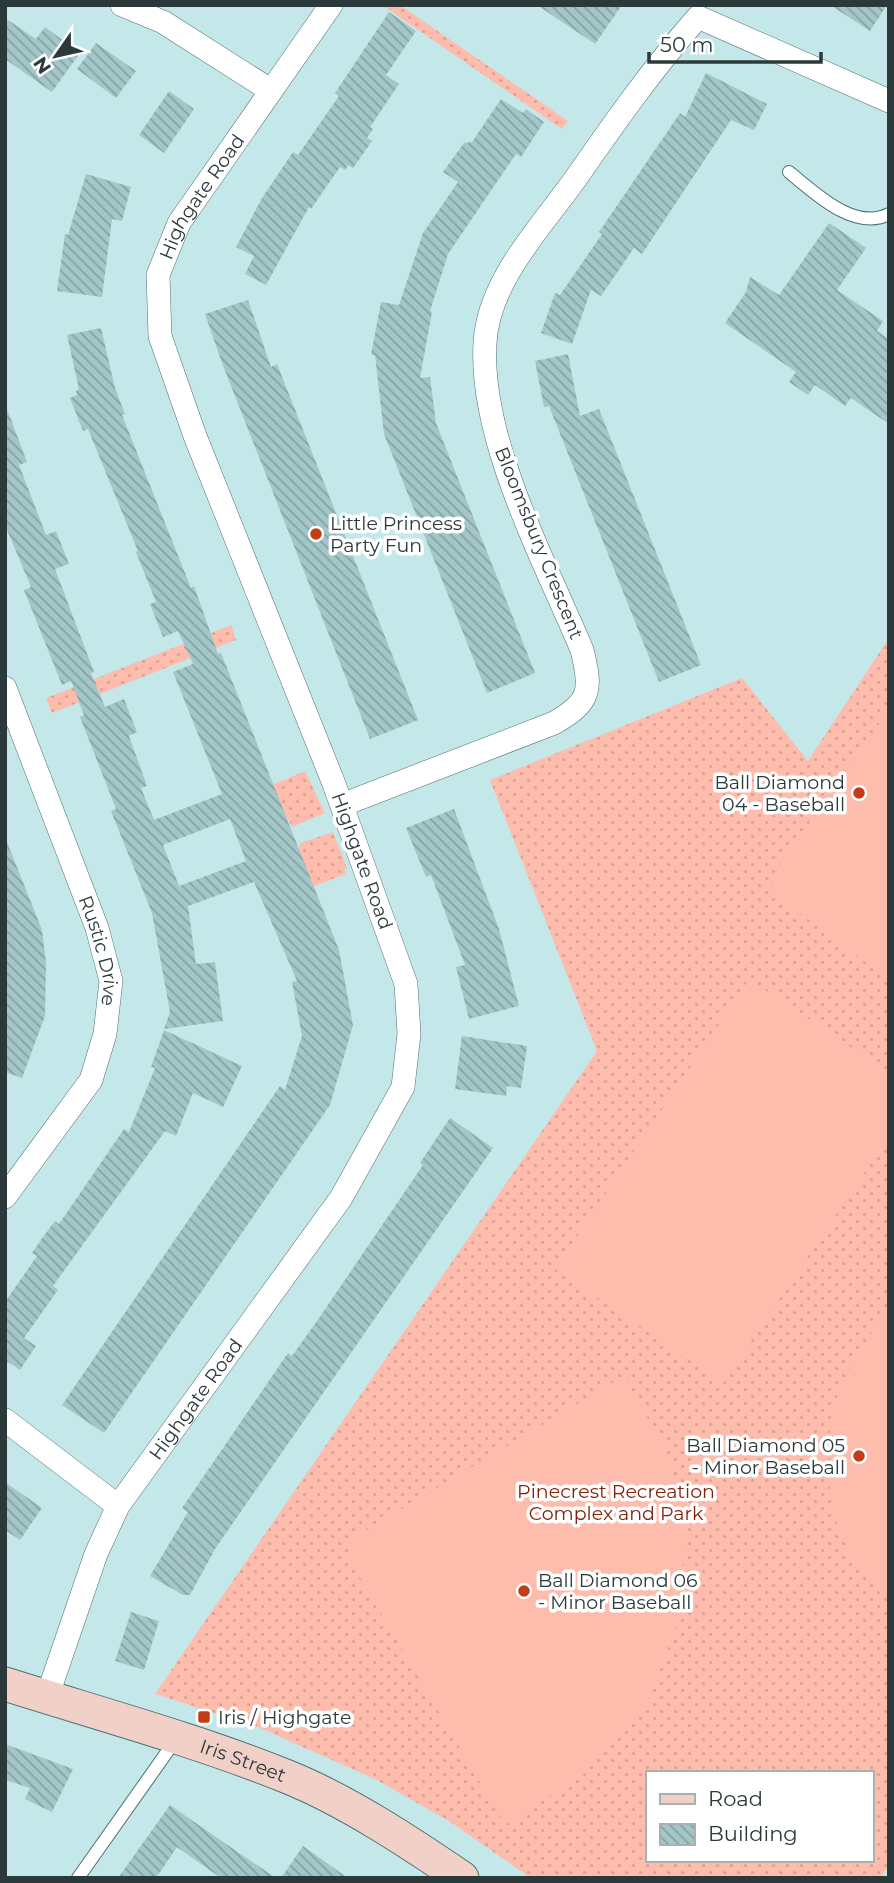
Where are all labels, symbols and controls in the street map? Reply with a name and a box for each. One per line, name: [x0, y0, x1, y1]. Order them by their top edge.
north arrow: [21, 21, 91, 91]
scale bar: [649, 21, 820, 65]
text: 50 m: [660, 32, 714, 57]
text: N: [28, 52, 56, 78]
street label: Highgate Road: [154, 129, 249, 263]
street label: Bloomsbury Crescent: [490, 444, 588, 643]
place label: Little Princess Party Fun: [330, 512, 462, 557]
marker: Little Princess Party Fun: [308, 526, 324, 542]
place label: Ball Diamond 04 - Baseball: [714, 771, 845, 816]
marker: Ball Diamond 04 - Baseball: [851, 785, 867, 801]
street label: Highgate Road: [327, 789, 397, 933]
street label: Rustic Drive: [74, 892, 123, 1007]
street label: Highgate Road: [144, 1334, 247, 1464]
place label: Ball Diamond 05 - Minor Baseball: [686, 1434, 845, 1479]
marker: Ball Diamond 05 - Minor Baseball: [851, 1448, 867, 1464]
park label: Pinecrest Recreation Complex and Park: [517, 1480, 715, 1525]
place label: Ball Diamond 06 - Minor Baseball: [538, 1569, 698, 1614]
marker: Ball Diamond 06 - Minor Baseball: [516, 1583, 532, 1599]
place label: Iris / Highgate: [218, 1706, 351, 1729]
marker: Iris / Highgate: [196, 1709, 212, 1725]
street label: Iris Street: [197, 1734, 290, 1787]
legend: [646, 1771, 873, 1862]
text: Road: [708, 1786, 763, 1811]
text: Building: [708, 1821, 798, 1846]

